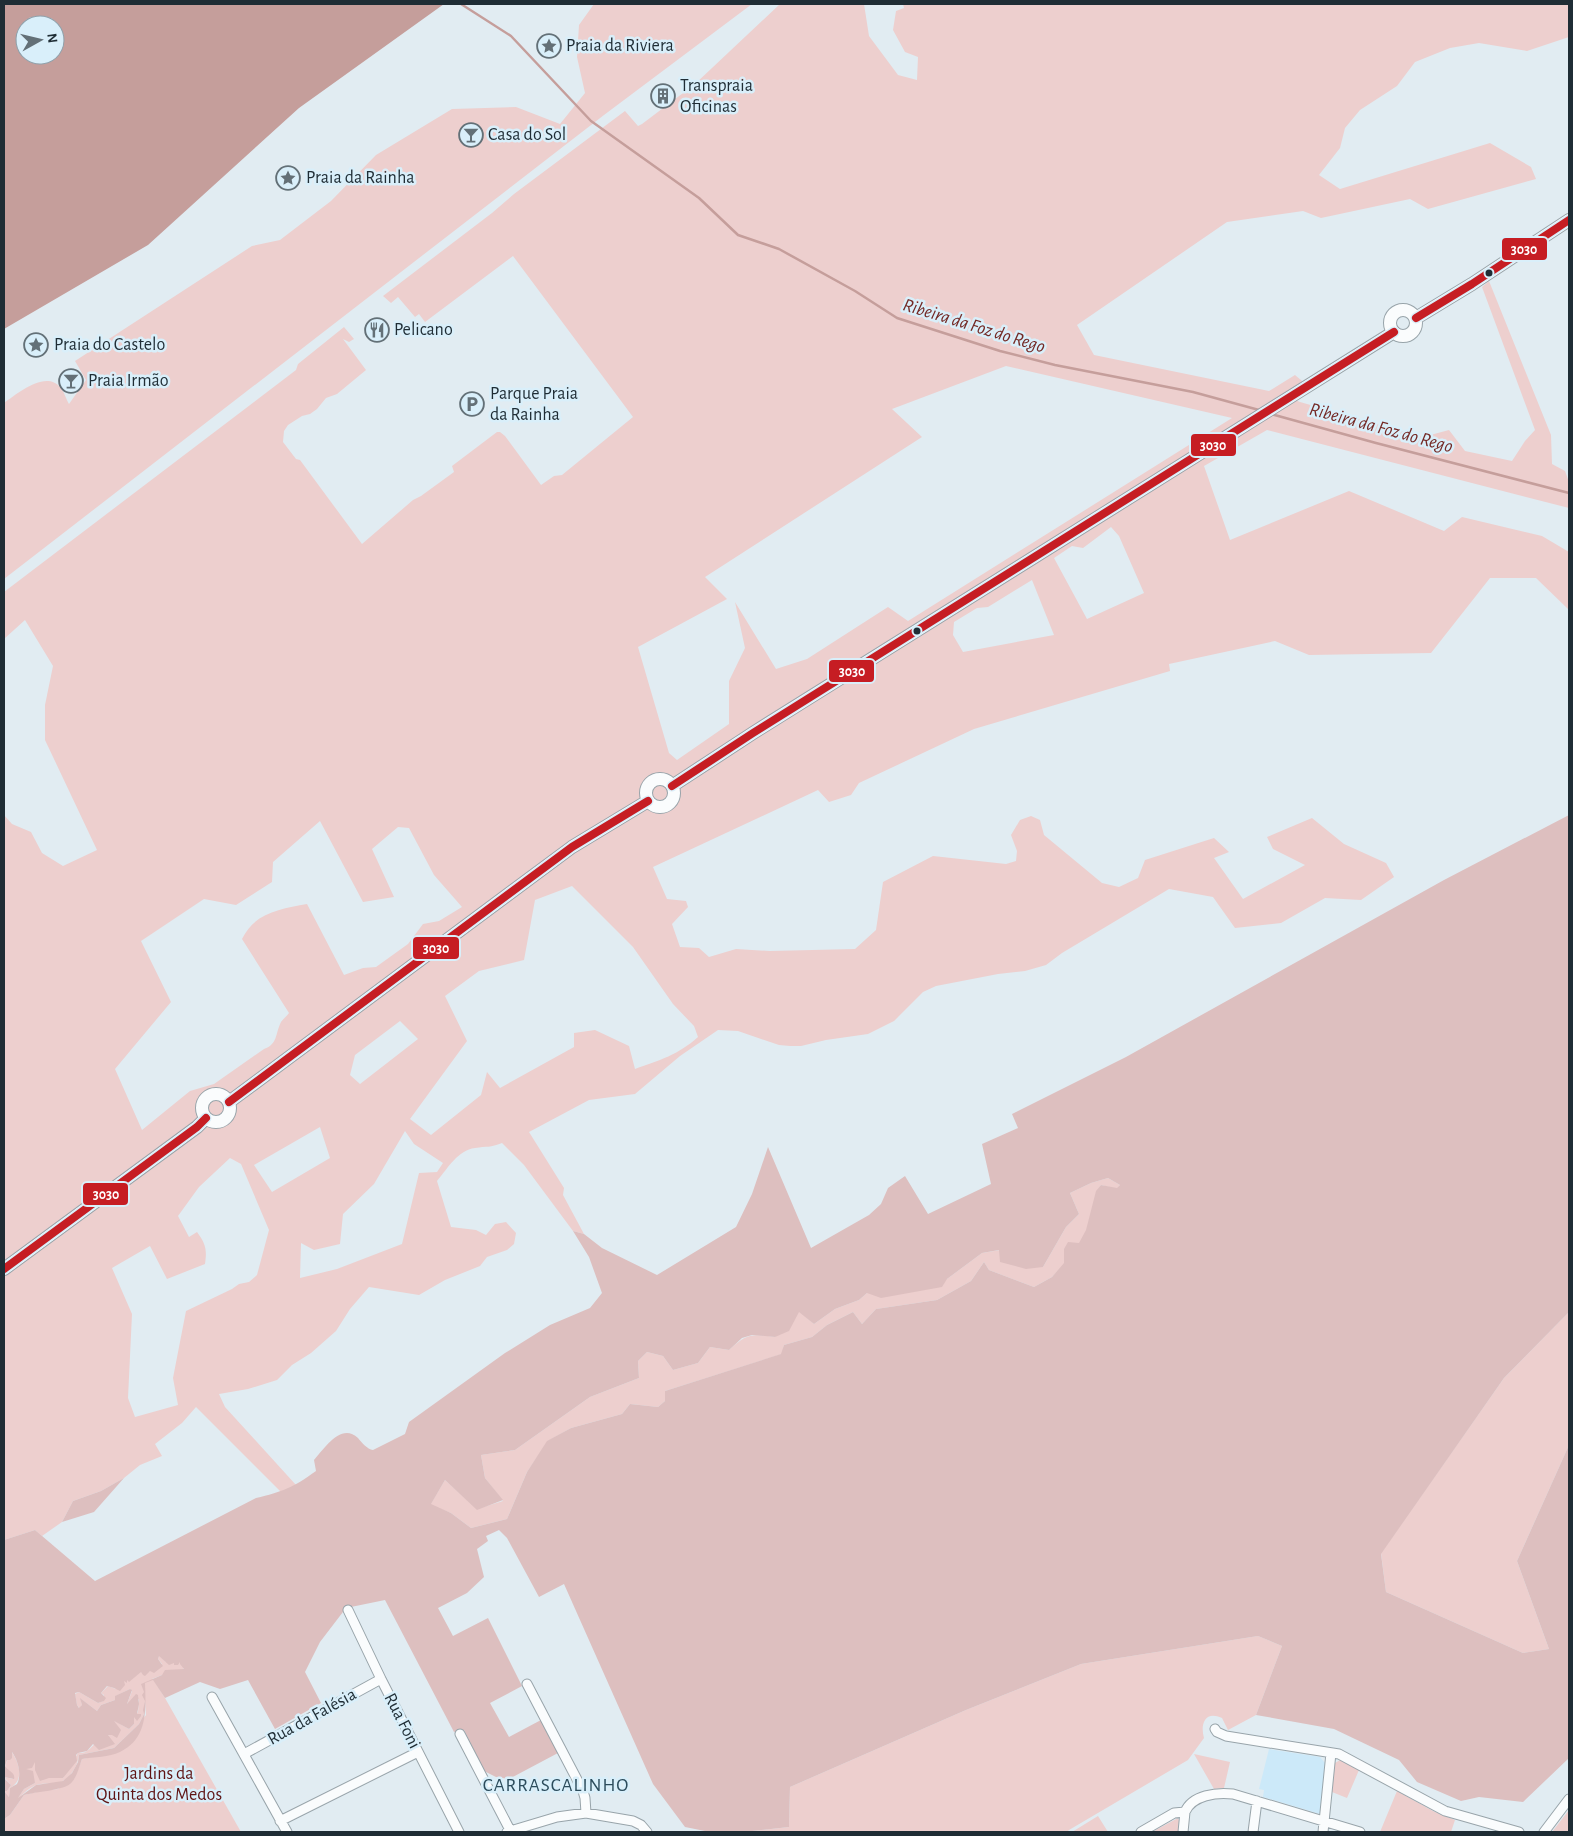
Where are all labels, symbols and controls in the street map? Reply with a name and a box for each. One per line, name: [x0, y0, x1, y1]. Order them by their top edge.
north arrow: [15, 15, 65, 65]
text: N: [44, 33, 59, 44]
place icon: Praia da Riviera: [536, 33, 562, 59]
place label: Praia da Riviera: [566, 37, 674, 55]
place label: Transpraia Oficinas: [680, 77, 753, 116]
building icon: Transpraia Oficinas: [650, 83, 676, 109]
bar icon: Casa do Sol: [458, 122, 484, 148]
place label: Casa do Sol: [488, 126, 566, 144]
place icon: Praia da Rainha: [275, 165, 301, 191]
place label: Praia da Rainha: [306, 169, 415, 187]
line badge: 3030: [1501, 237, 1548, 261]
text: 3030: [1511, 243, 1537, 257]
unlabelled marker: [1484, 268, 1494, 278]
water label: Ribeira da Foz do Rego: [901, 295, 1048, 357]
restaurant icon: Pelicano: [364, 317, 390, 343]
place label: Pelicano: [394, 321, 453, 339]
place icon: Praia do Castelo: [23, 332, 49, 358]
place label: Praia do Castelo: [54, 336, 165, 354]
bar icon: Praia Irmão: [58, 368, 84, 394]
place label: Praia Irmão: [88, 372, 169, 390]
place label: Parque Praia da Rainha: [490, 385, 578, 424]
parking icon: Parque Praia da Rainha: [459, 391, 485, 417]
water label: Ribeira da Foz do Rego: [1307, 400, 1455, 456]
line badge: 3030: [1190, 433, 1237, 457]
text: 3030: [1200, 439, 1226, 453]
unlabelled marker: [912, 626, 922, 636]
line badge: 3030: [828, 659, 875, 683]
text: 3030: [839, 665, 865, 679]
line badge: 3030: [412, 936, 460, 960]
text: 3030: [423, 942, 449, 956]
line badge: 3030: [82, 1182, 129, 1206]
text: 3030: [93, 1188, 119, 1202]
street label: Rua da Falésia: [265, 1685, 359, 1749]
street label: Rua Foni: [380, 1690, 424, 1752]
park label: Jardins da Quinta dos Medos: [96, 1765, 222, 1804]
district label: CARRASCALINHO: [483, 1776, 629, 1795]

